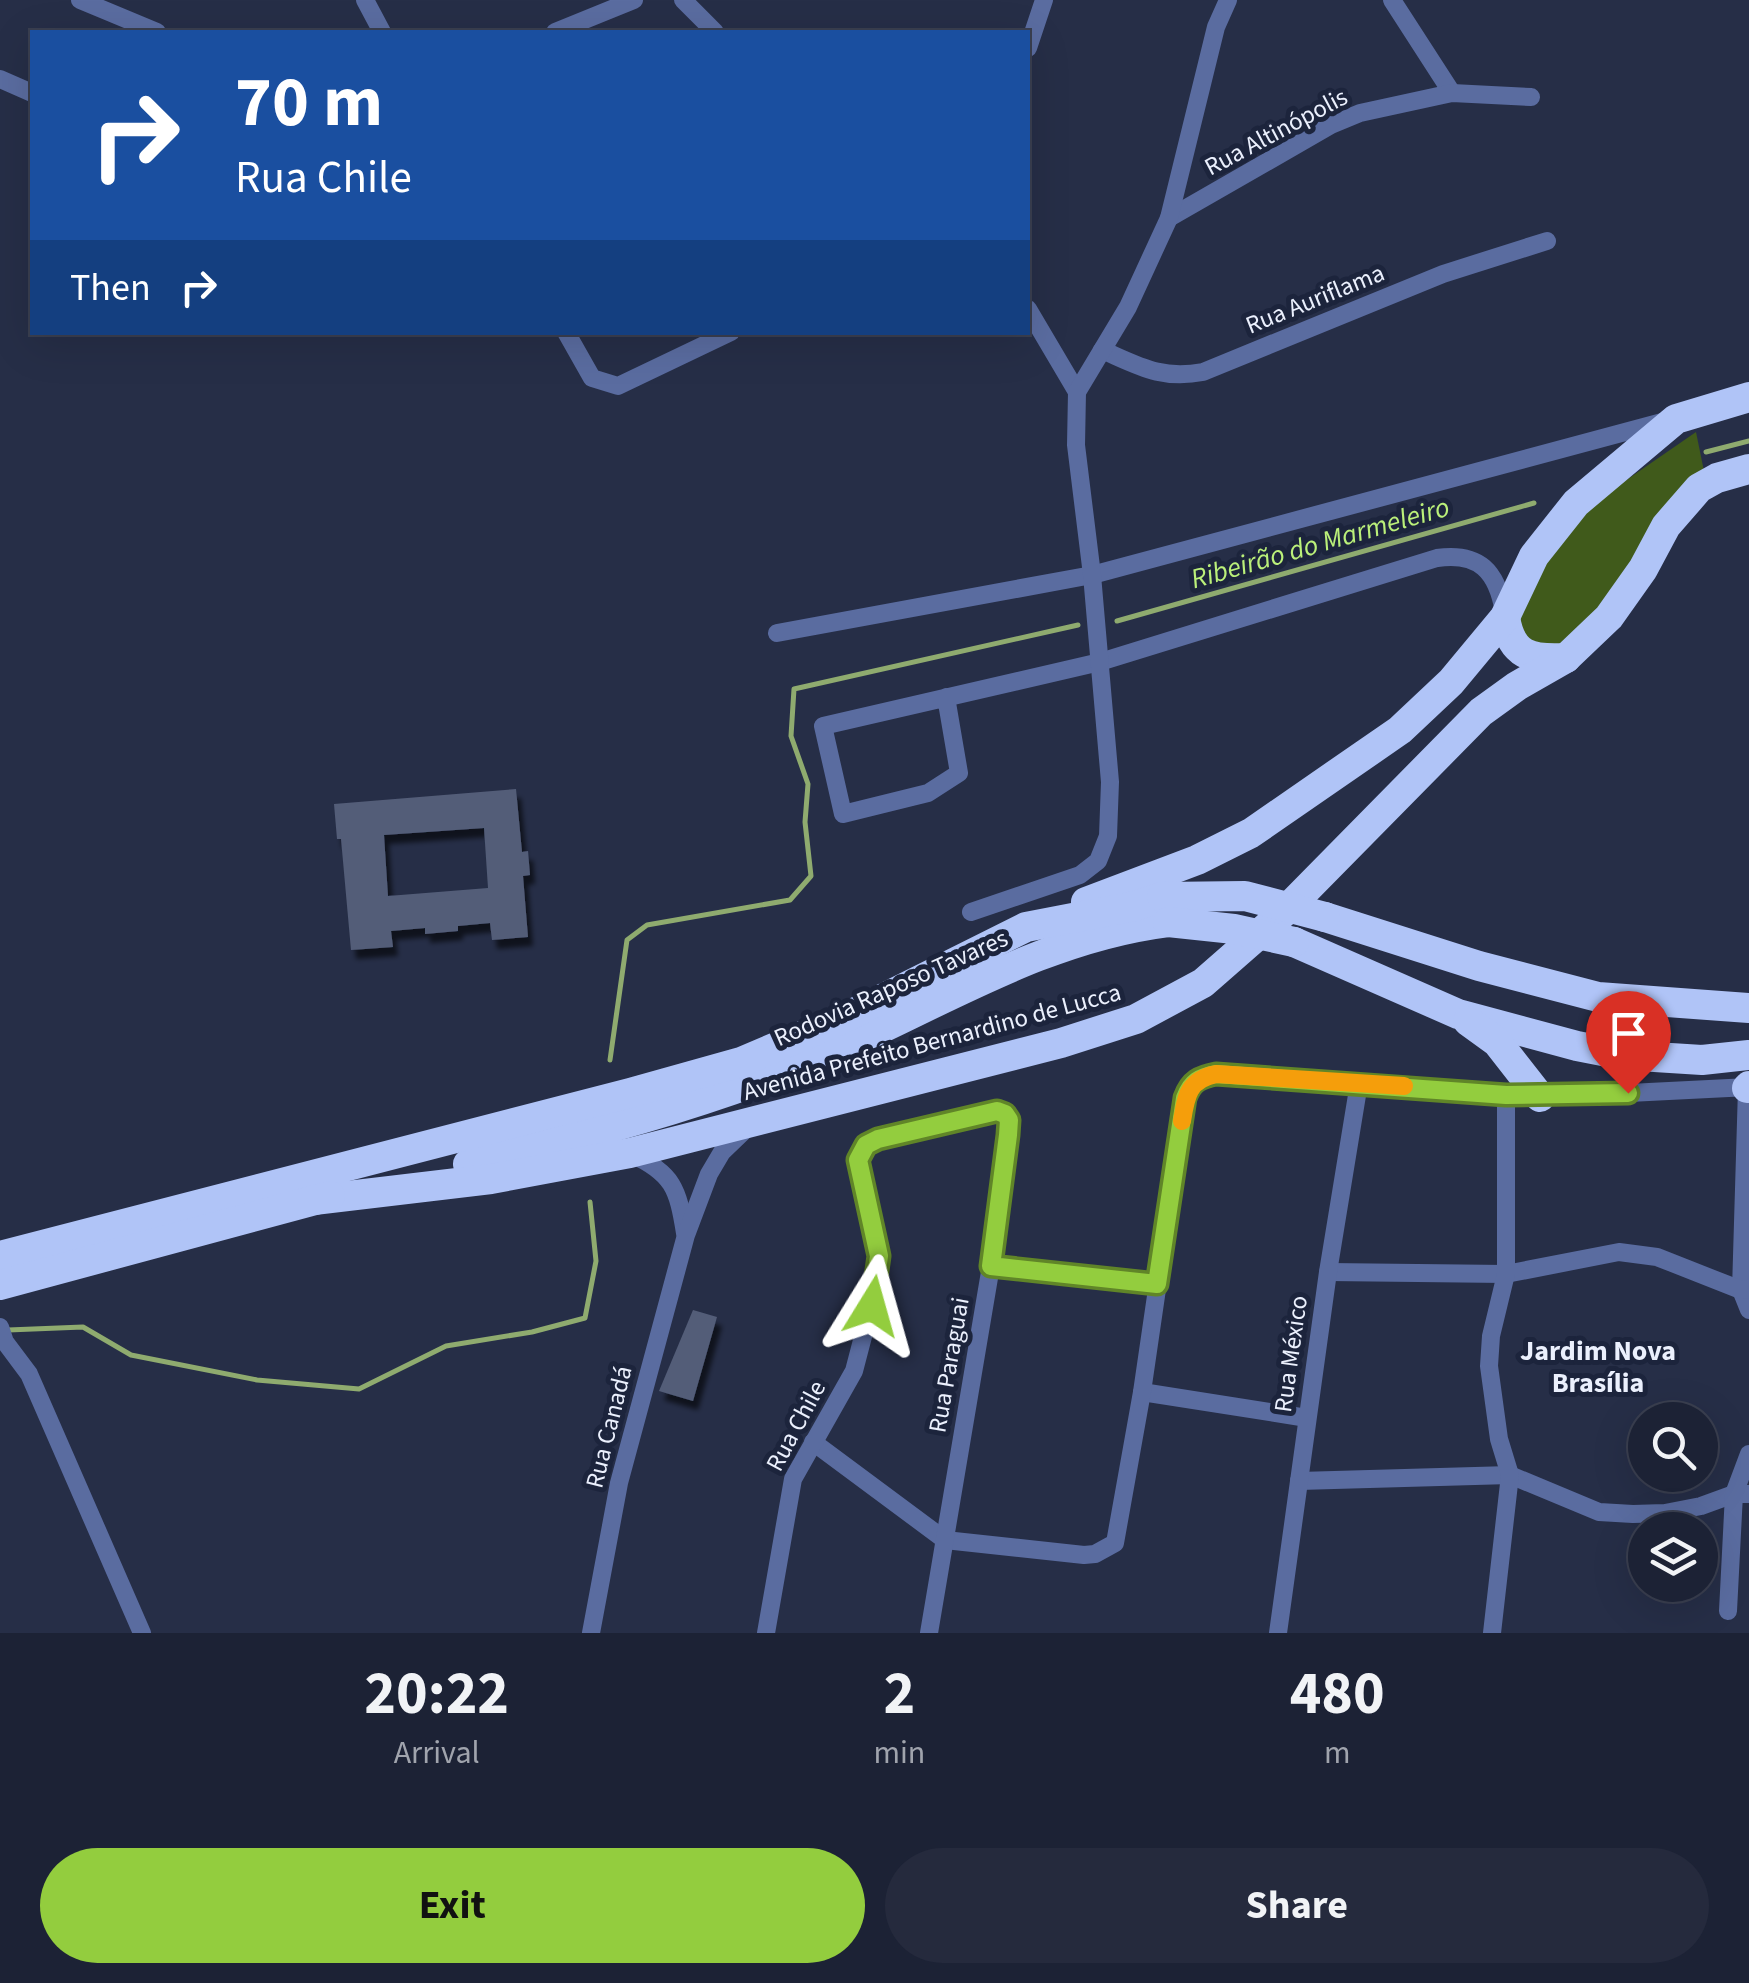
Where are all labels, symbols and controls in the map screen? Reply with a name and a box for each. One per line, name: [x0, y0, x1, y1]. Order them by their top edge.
text: 70 m: [235, 53, 383, 153]
icon: right: [70, 70, 200, 200]
street label: Rua Altinópolis: [1198, 79, 1354, 185]
text: Rua Chile: [235, 146, 412, 210]
street label: Rua Auriflama: [1240, 255, 1390, 343]
icon: right: [171, 260, 226, 315]
text: Then: [70, 261, 151, 315]
water label: Ribeirão do Marmeleiro: [1186, 487, 1454, 599]
street label: Rodovia Raposo Tavares: [768, 920, 1014, 1056]
street label: Avenida Prefeito Bernardino de Lucca: [739, 974, 1125, 1110]
pin: [1586, 991, 1671, 1094]
icon: arrive: [1601, 1006, 1656, 1061]
position arrow: [820, 1254, 924, 1358]
street label: Rua México: [1265, 1293, 1317, 1415]
street label: Rua Paraguai: [919, 1295, 979, 1435]
district label: Jardim Nova Brasília: [1520, 1331, 1676, 1403]
street label: Rua Canadá: [576, 1362, 642, 1492]
street label: Rua Chile: [757, 1374, 835, 1478]
map controls: [1628, 1402, 1718, 1602]
button: search: [1628, 1402, 1718, 1492]
button: layers: [1628, 1512, 1718, 1602]
text: 20:22: [364, 1652, 509, 1737]
text: 2: [884, 1652, 915, 1737]
text: 480: [1290, 1652, 1385, 1737]
text: Arrival: [394, 1730, 480, 1776]
text: min: [873, 1730, 925, 1776]
text: m: [1324, 1730, 1350, 1776]
button: Exit: [40, 1848, 865, 1963]
button: Share: [885, 1848, 1709, 1963]

